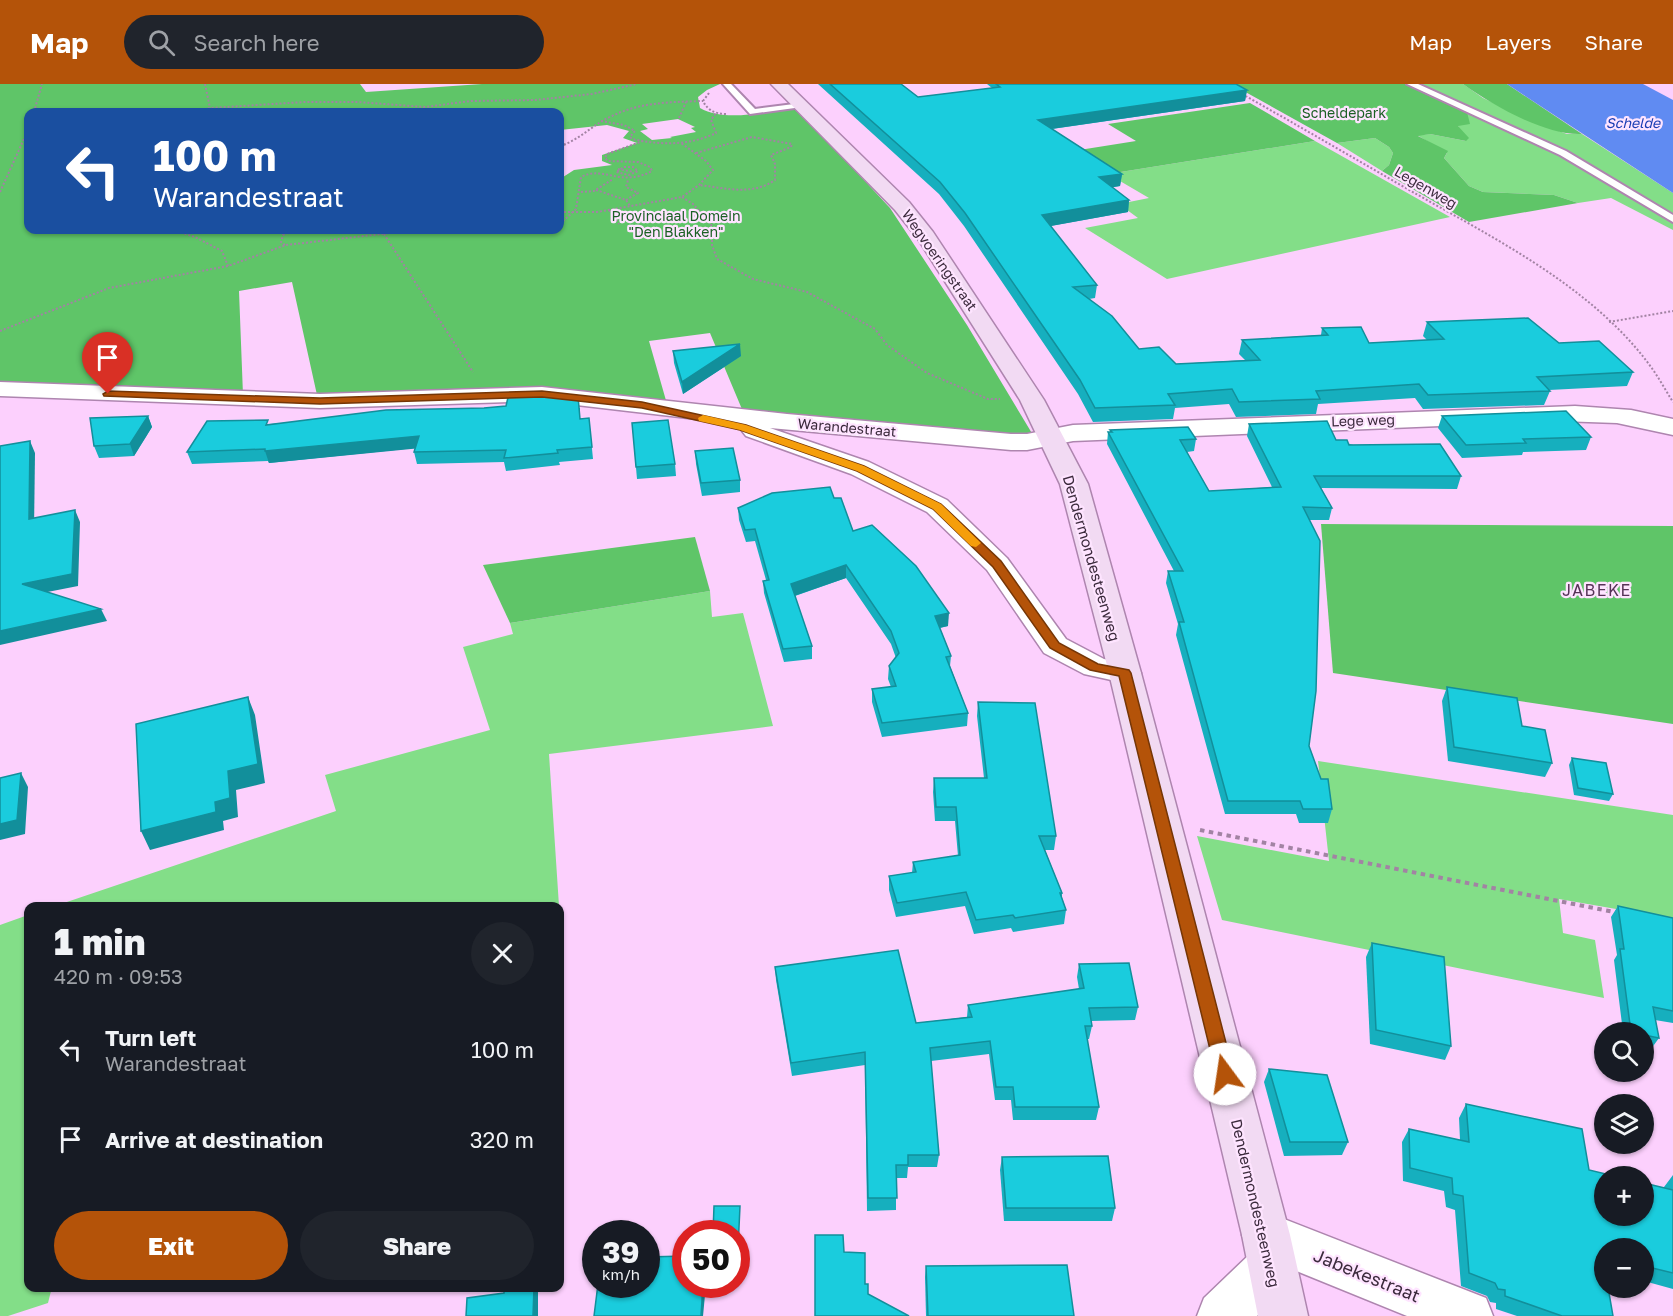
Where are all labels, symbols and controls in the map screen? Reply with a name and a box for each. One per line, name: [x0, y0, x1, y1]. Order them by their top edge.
search box: [124, 15, 544, 69]
text: Map: [30, 26, 88, 59]
icon: search: [145, 26, 178, 59]
text: Search here: [193, 29, 319, 56]
text: Map: [1409, 29, 1452, 55]
text: Layers: [1485, 29, 1552, 55]
text: Share: [1585, 29, 1643, 55]
park label: Scheldepark: [1302, 104, 1386, 121]
water label: Schelde: [1606, 114, 1661, 131]
text: 100 m: [153, 130, 276, 180]
icon: left: [54, 132, 132, 210]
street label: Legenweg: [1392, 162, 1460, 212]
text: Warandestraat: [153, 181, 344, 213]
street label: Wegvoeringstraat: [899, 206, 981, 314]
park label: Provinciaal Domein "Den Blakken": [611, 207, 741, 240]
pin: [82, 332, 133, 394]
icon: arrive: [91, 341, 124, 374]
street label: Lege weg: [1331, 410, 1395, 430]
street label: Warandestraat: [797, 414, 897, 440]
street label: Dendermondesteenweg: [1060, 473, 1124, 643]
district label: JABEKE: [1562, 580, 1632, 600]
text: 1 min: [54, 920, 145, 963]
button: close: [471, 922, 534, 985]
text: 420 m · 09:53: [54, 964, 183, 988]
map controls: [1594, 1022, 1654, 1298]
button: search: [1594, 1022, 1654, 1082]
text: Turn left: [105, 1024, 196, 1051]
icon: left: [54, 1033, 87, 1066]
text: 100 m: [471, 1036, 534, 1063]
position arrow: [1193, 1042, 1257, 1106]
text: Warandestraat: [105, 1051, 246, 1075]
button: layers: [1594, 1094, 1654, 1154]
street label: Dendermondesteenweg: [1228, 1117, 1284, 1289]
icon: arrive: [54, 1123, 87, 1156]
text: Arrive at destination: [105, 1126, 323, 1153]
text: 320 m: [470, 1126, 534, 1153]
button: +: [1594, 1166, 1654, 1226]
button: Exit: [54, 1211, 288, 1280]
button: Share: [300, 1211, 534, 1280]
speed limit sign: 50: [672, 1220, 750, 1298]
text: 39: [602, 1234, 640, 1270]
button: −: [1594, 1238, 1654, 1298]
street label: Jabekestraat: [1311, 1244, 1423, 1306]
text: km/h: [602, 1265, 640, 1283]

